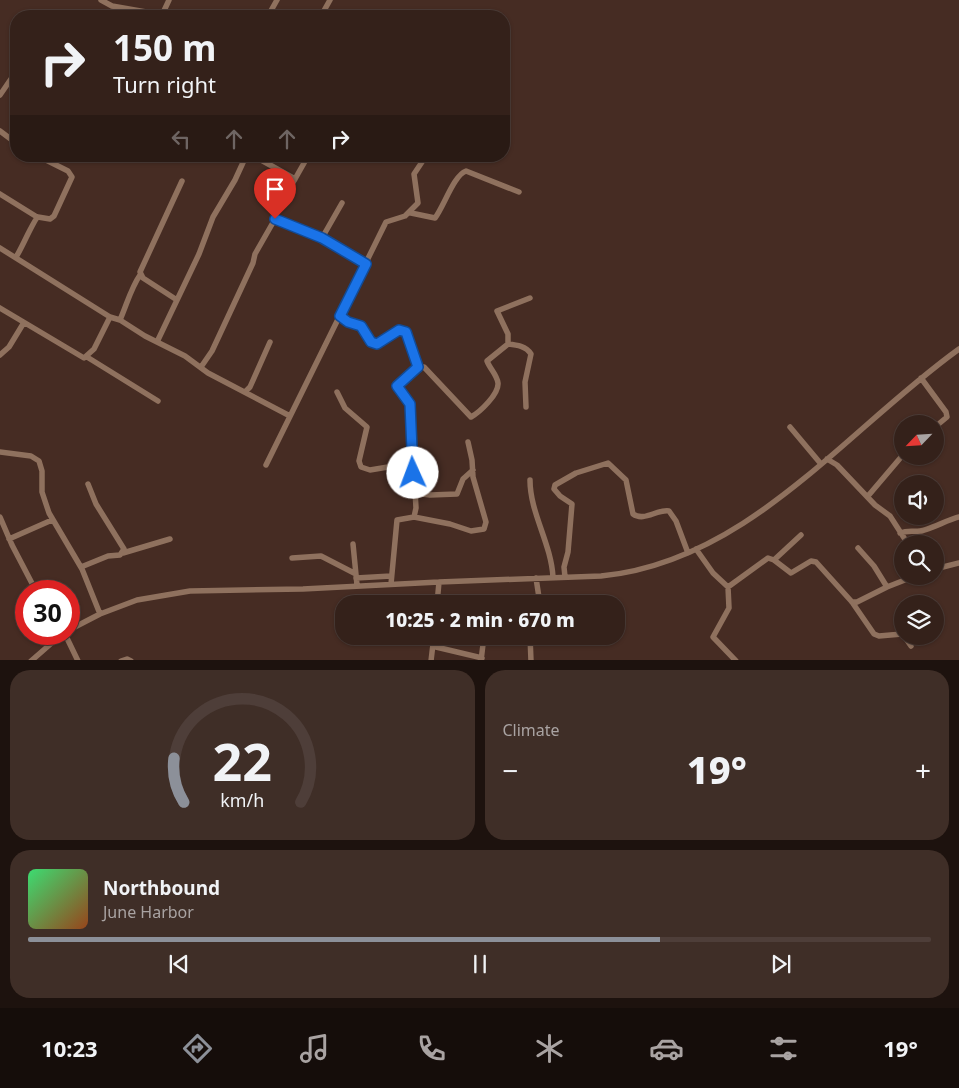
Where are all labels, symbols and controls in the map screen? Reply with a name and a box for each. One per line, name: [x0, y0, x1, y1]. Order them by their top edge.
text: 150 m: [113, 24, 216, 71]
icon: right: [30, 30, 95, 95]
text: Turn right: [113, 69, 216, 99]
icon: left: [167, 125, 195, 153]
icon: ahead: [220, 125, 248, 153]
icon: ahead: [273, 125, 301, 153]
icon: right: [326, 125, 354, 153]
pin: [254, 168, 296, 219]
icon: arrive: [261, 175, 289, 203]
north arrow: [894, 415, 944, 465]
map controls: [894, 415, 944, 645]
position arrow: [386, 446, 438, 498]
button: sound: [894, 475, 944, 525]
button: search: [894, 535, 944, 585]
speed limit sign: 30: [15, 580, 80, 645]
button: layers: [894, 595, 944, 645]
text: 10:25 · 2 min · 670 m: [385, 607, 575, 633]
text: Climate: [503, 719, 560, 741]
text: 22: [213, 725, 272, 796]
text: 19°: [687, 743, 747, 795]
text: −: [503, 751, 519, 789]
text: +: [915, 751, 931, 789]
text: km/h: [220, 788, 264, 812]
text: Northbound: [103, 875, 220, 901]
text: June Harbor: [103, 901, 194, 923]
icon: previous: [165, 950, 193, 978]
icon: pause: [466, 950, 494, 978]
icon: next: [767, 950, 795, 978]
icon: directions: [180, 1031, 215, 1066]
icon: music: [297, 1031, 332, 1066]
icon: phone: [414, 1031, 449, 1066]
icon: climate: [532, 1031, 567, 1066]
icon: car: [649, 1031, 684, 1066]
icon: filters: [766, 1031, 801, 1066]
text: 10:23: [41, 1033, 98, 1063]
text: 19°: [883, 1033, 918, 1063]

